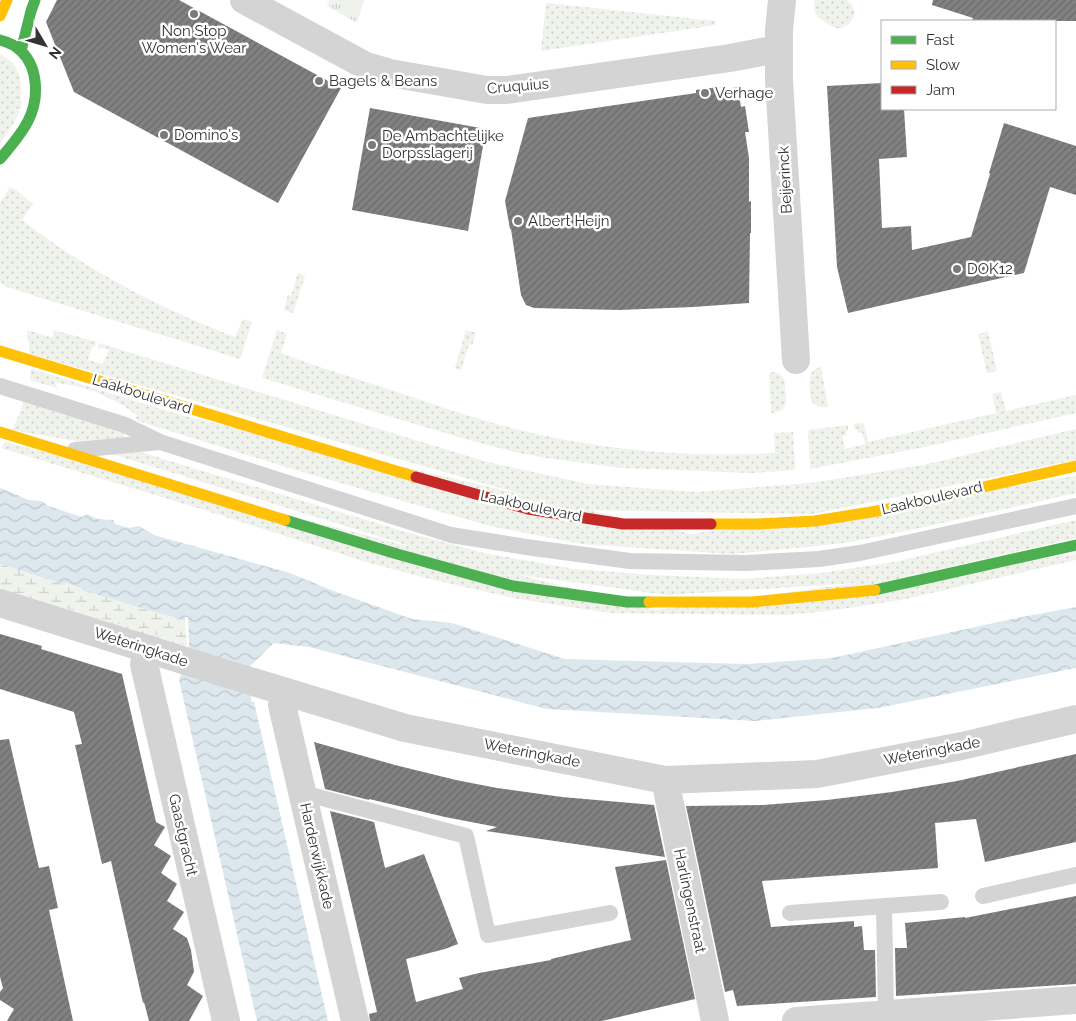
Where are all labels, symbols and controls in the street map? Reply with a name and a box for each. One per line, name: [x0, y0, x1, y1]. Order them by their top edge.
marker: Non Stop Women's Wear: [188, 8, 200, 20]
north arrow: [20, 20, 70, 70]
legend: [881, 20, 1056, 110]
place label: Non Stop Women's Wear: [141, 22, 247, 57]
text: Fast: [926, 31, 954, 49]
text: N: [46, 44, 65, 62]
text: Slow: [926, 56, 960, 74]
place label: Bagels & Beans: [329, 72, 437, 90]
street label: Cruquius: [486, 74, 550, 98]
marker: Bagels & Beans: [313, 75, 325, 87]
text: Jam: [926, 81, 955, 99]
place label: Verhage: [715, 84, 773, 102]
marker: Verhage: [699, 87, 711, 99]
place label: Domino's: [174, 126, 238, 144]
place label: De Ambachtelijke Dorpsslagerij: [382, 127, 504, 162]
marker: Domino's: [158, 129, 170, 141]
marker: De Ambachtelijke Dorpsslagerij: [366, 139, 378, 151]
street label: Beijerinck: [774, 146, 796, 214]
place label: Albert Heijn: [528, 212, 610, 230]
marker: Albert Heijn: [512, 215, 524, 227]
place label: DOK12: [967, 260, 1013, 278]
marker: DOK12: [951, 263, 963, 275]
street label: Laakboulevard: [90, 370, 194, 418]
street label: Laakboulevard: [880, 478, 984, 518]
street label: Laakboulevard: [479, 486, 583, 526]
street label: Weteringkade: [92, 623, 191, 671]
street label: Weteringkade: [882, 733, 982, 769]
street label: Weteringkade: [482, 735, 582, 771]
street label: Gaastgracht: [165, 792, 201, 878]
street label: Harderwijkkade: [296, 801, 338, 911]
street label: Harlingenstraat: [670, 847, 710, 955]

